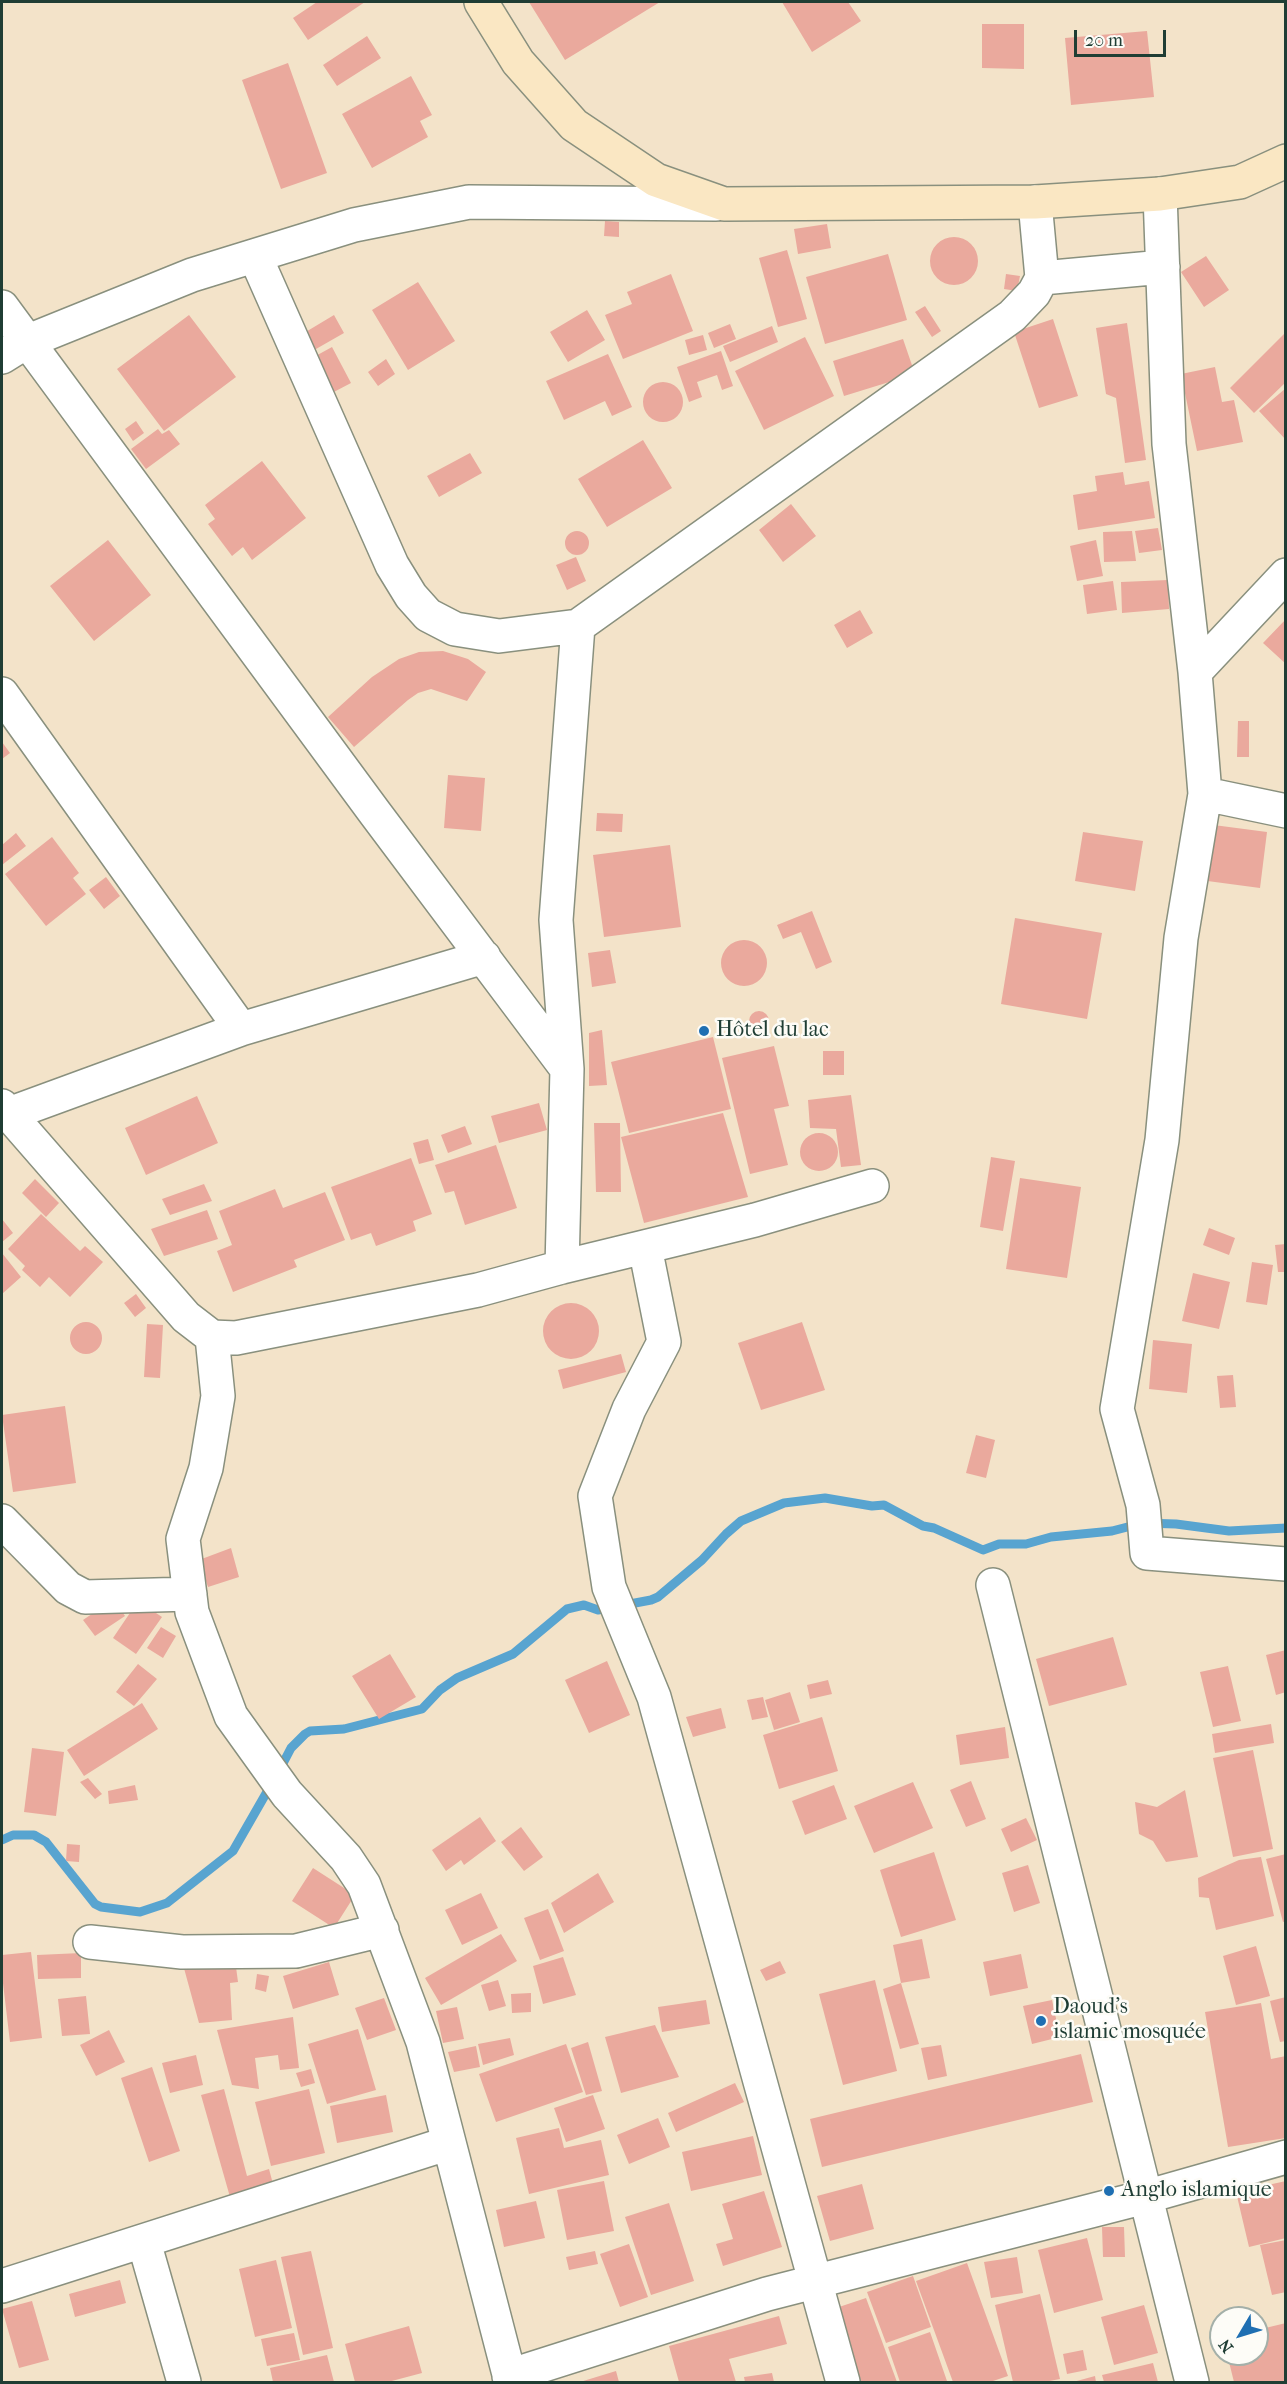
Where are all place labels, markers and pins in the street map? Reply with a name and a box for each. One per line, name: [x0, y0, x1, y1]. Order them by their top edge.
place label: Hôtel du lac: [716, 1018, 829, 1044]
marker: Hôtel du lac: [697, 1024, 711, 1038]
place label: Daoud's islamic mosquée: [1053, 1995, 1206, 2047]
marker: Daoud's islamic mosquée: [1034, 2014, 1048, 2028]
place label: Anglo islamique: [1121, 2178, 1272, 2204]
marker: Anglo islamique: [1102, 2184, 1116, 2198]

